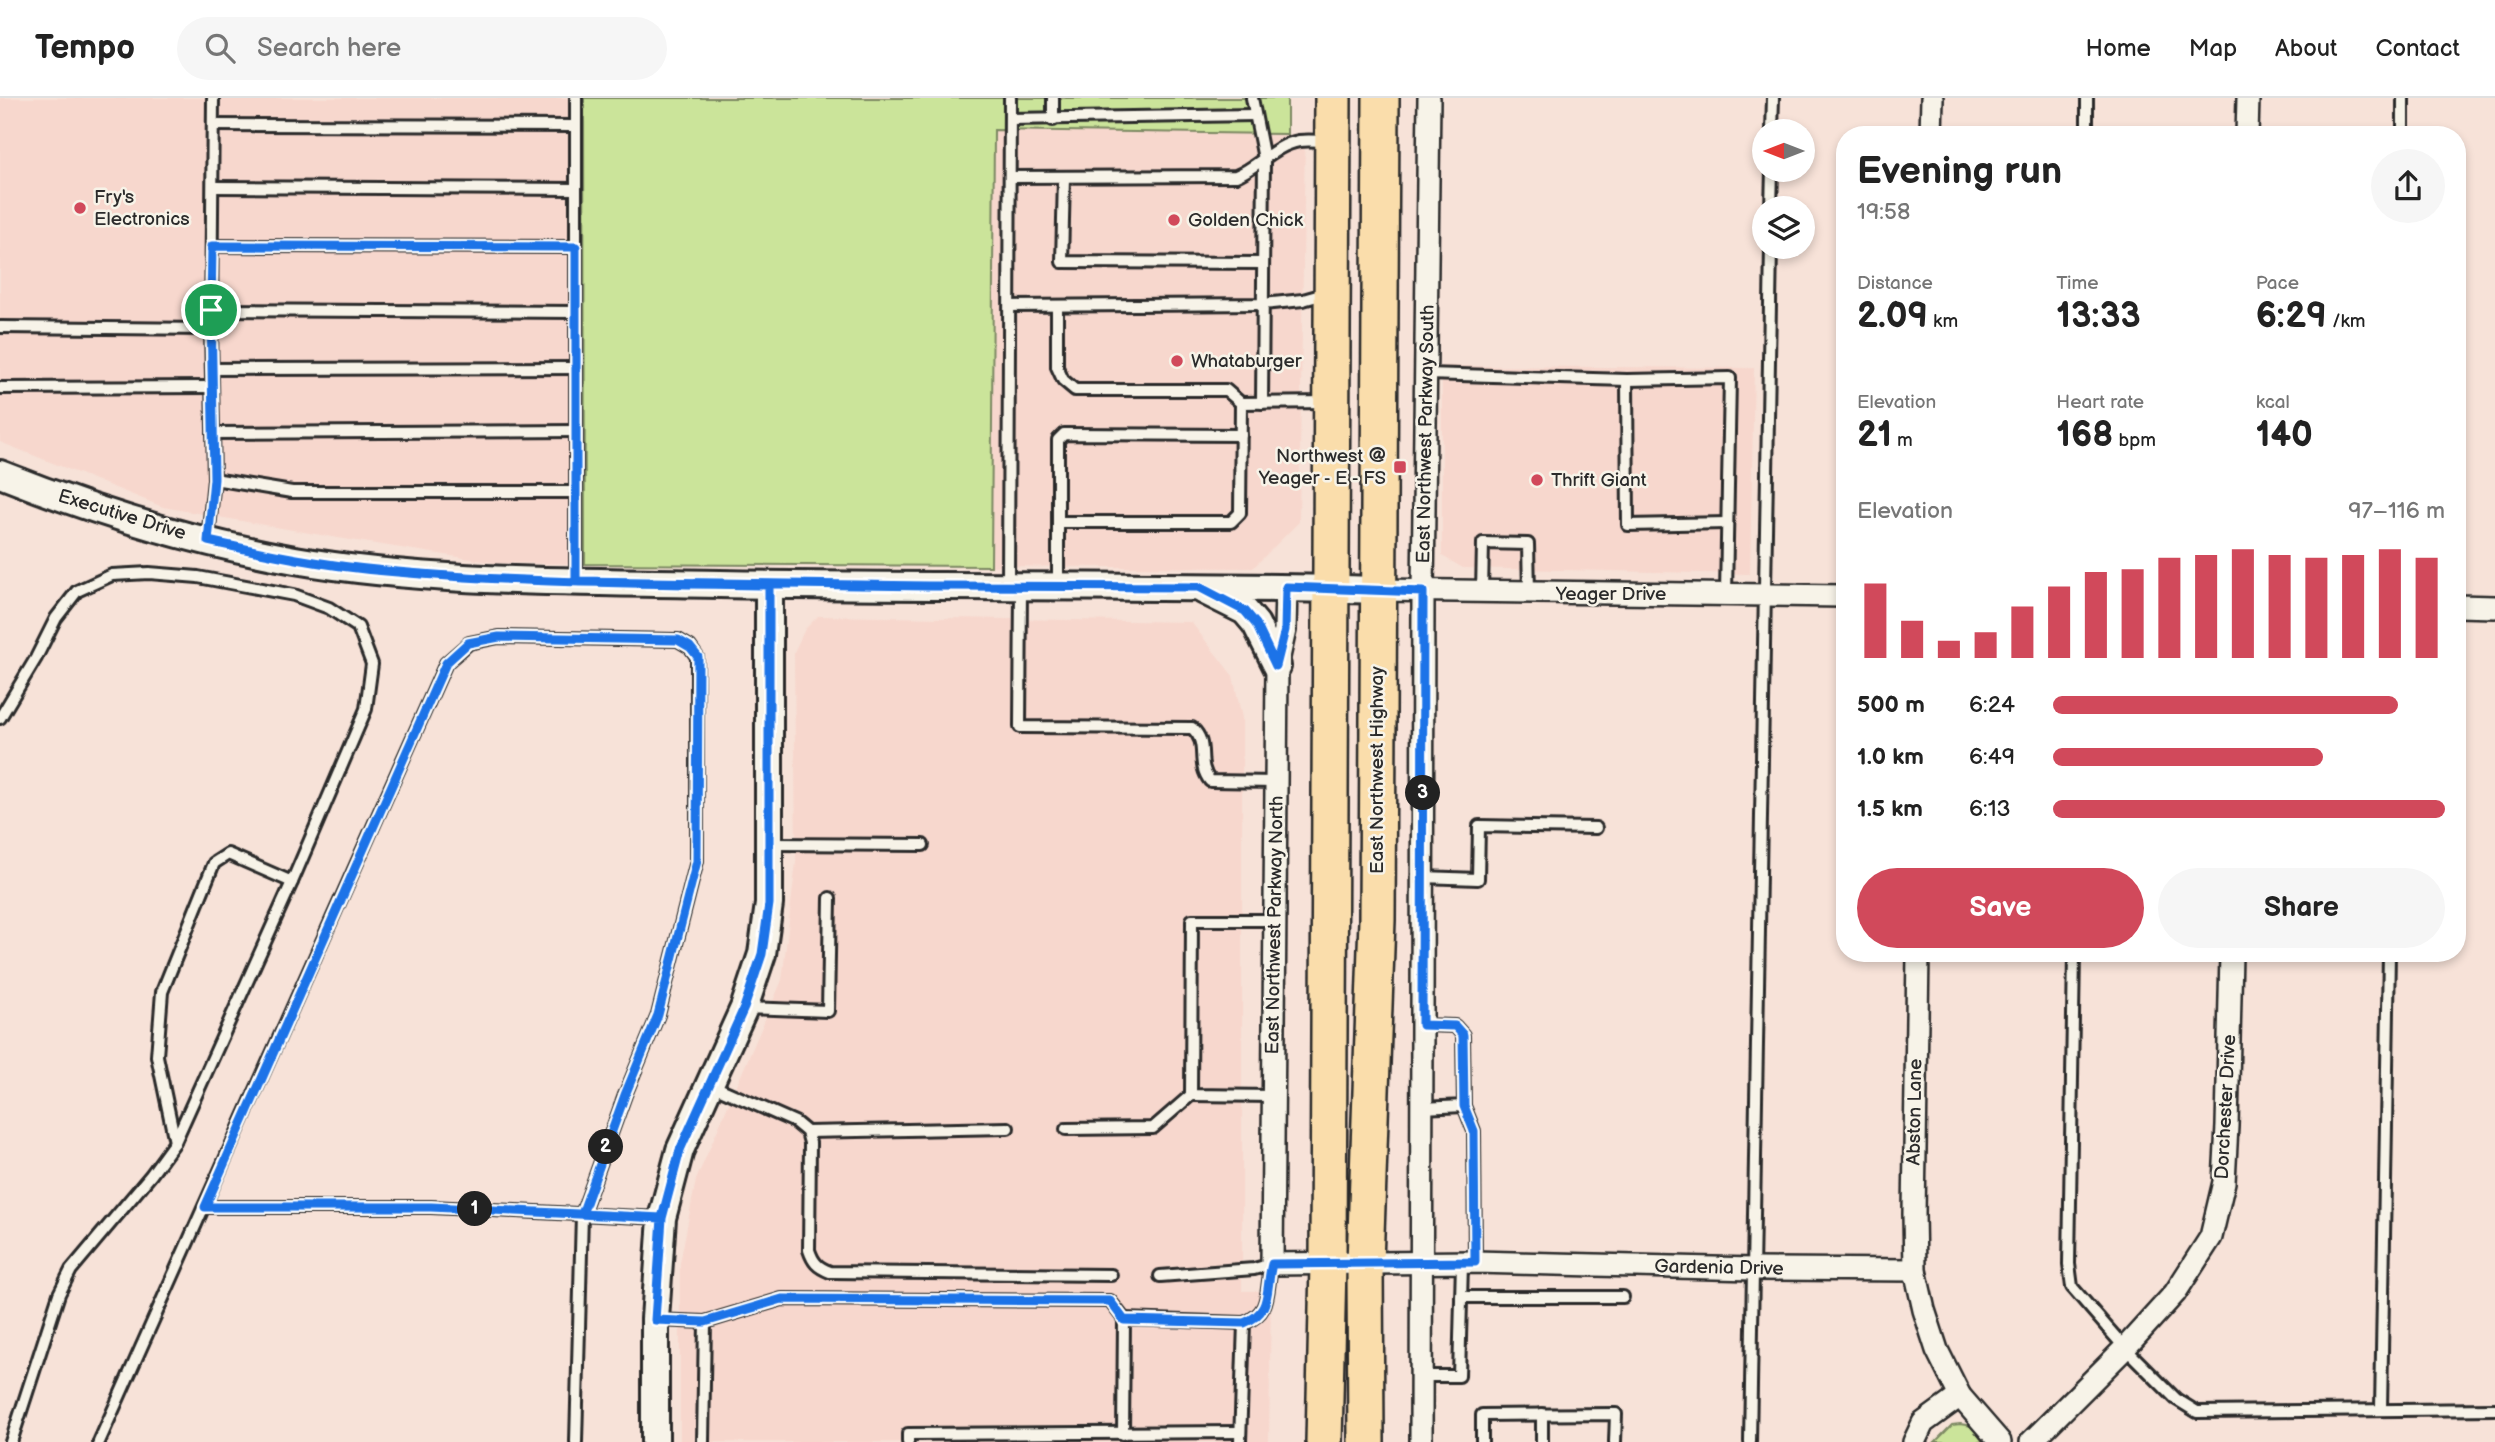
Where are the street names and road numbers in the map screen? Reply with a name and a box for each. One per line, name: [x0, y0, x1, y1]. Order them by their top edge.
street label: East Northwest Parkway South: [1412, 304, 1440, 564]
street label: Executive Drive: [55, 485, 189, 545]
street label: Yeager Drive: [1555, 583, 1666, 606]
street label: East Northwest Highway: [1366, 666, 1389, 874]
street label: East Northwest Parkway North: [1261, 795, 1289, 1055]
street label: Dorchester Drive: [2211, 1034, 2241, 1180]
street label: Abston Lane: [1903, 1058, 1927, 1166]
street label: Gardenia Drive: [1654, 1255, 1784, 1281]

